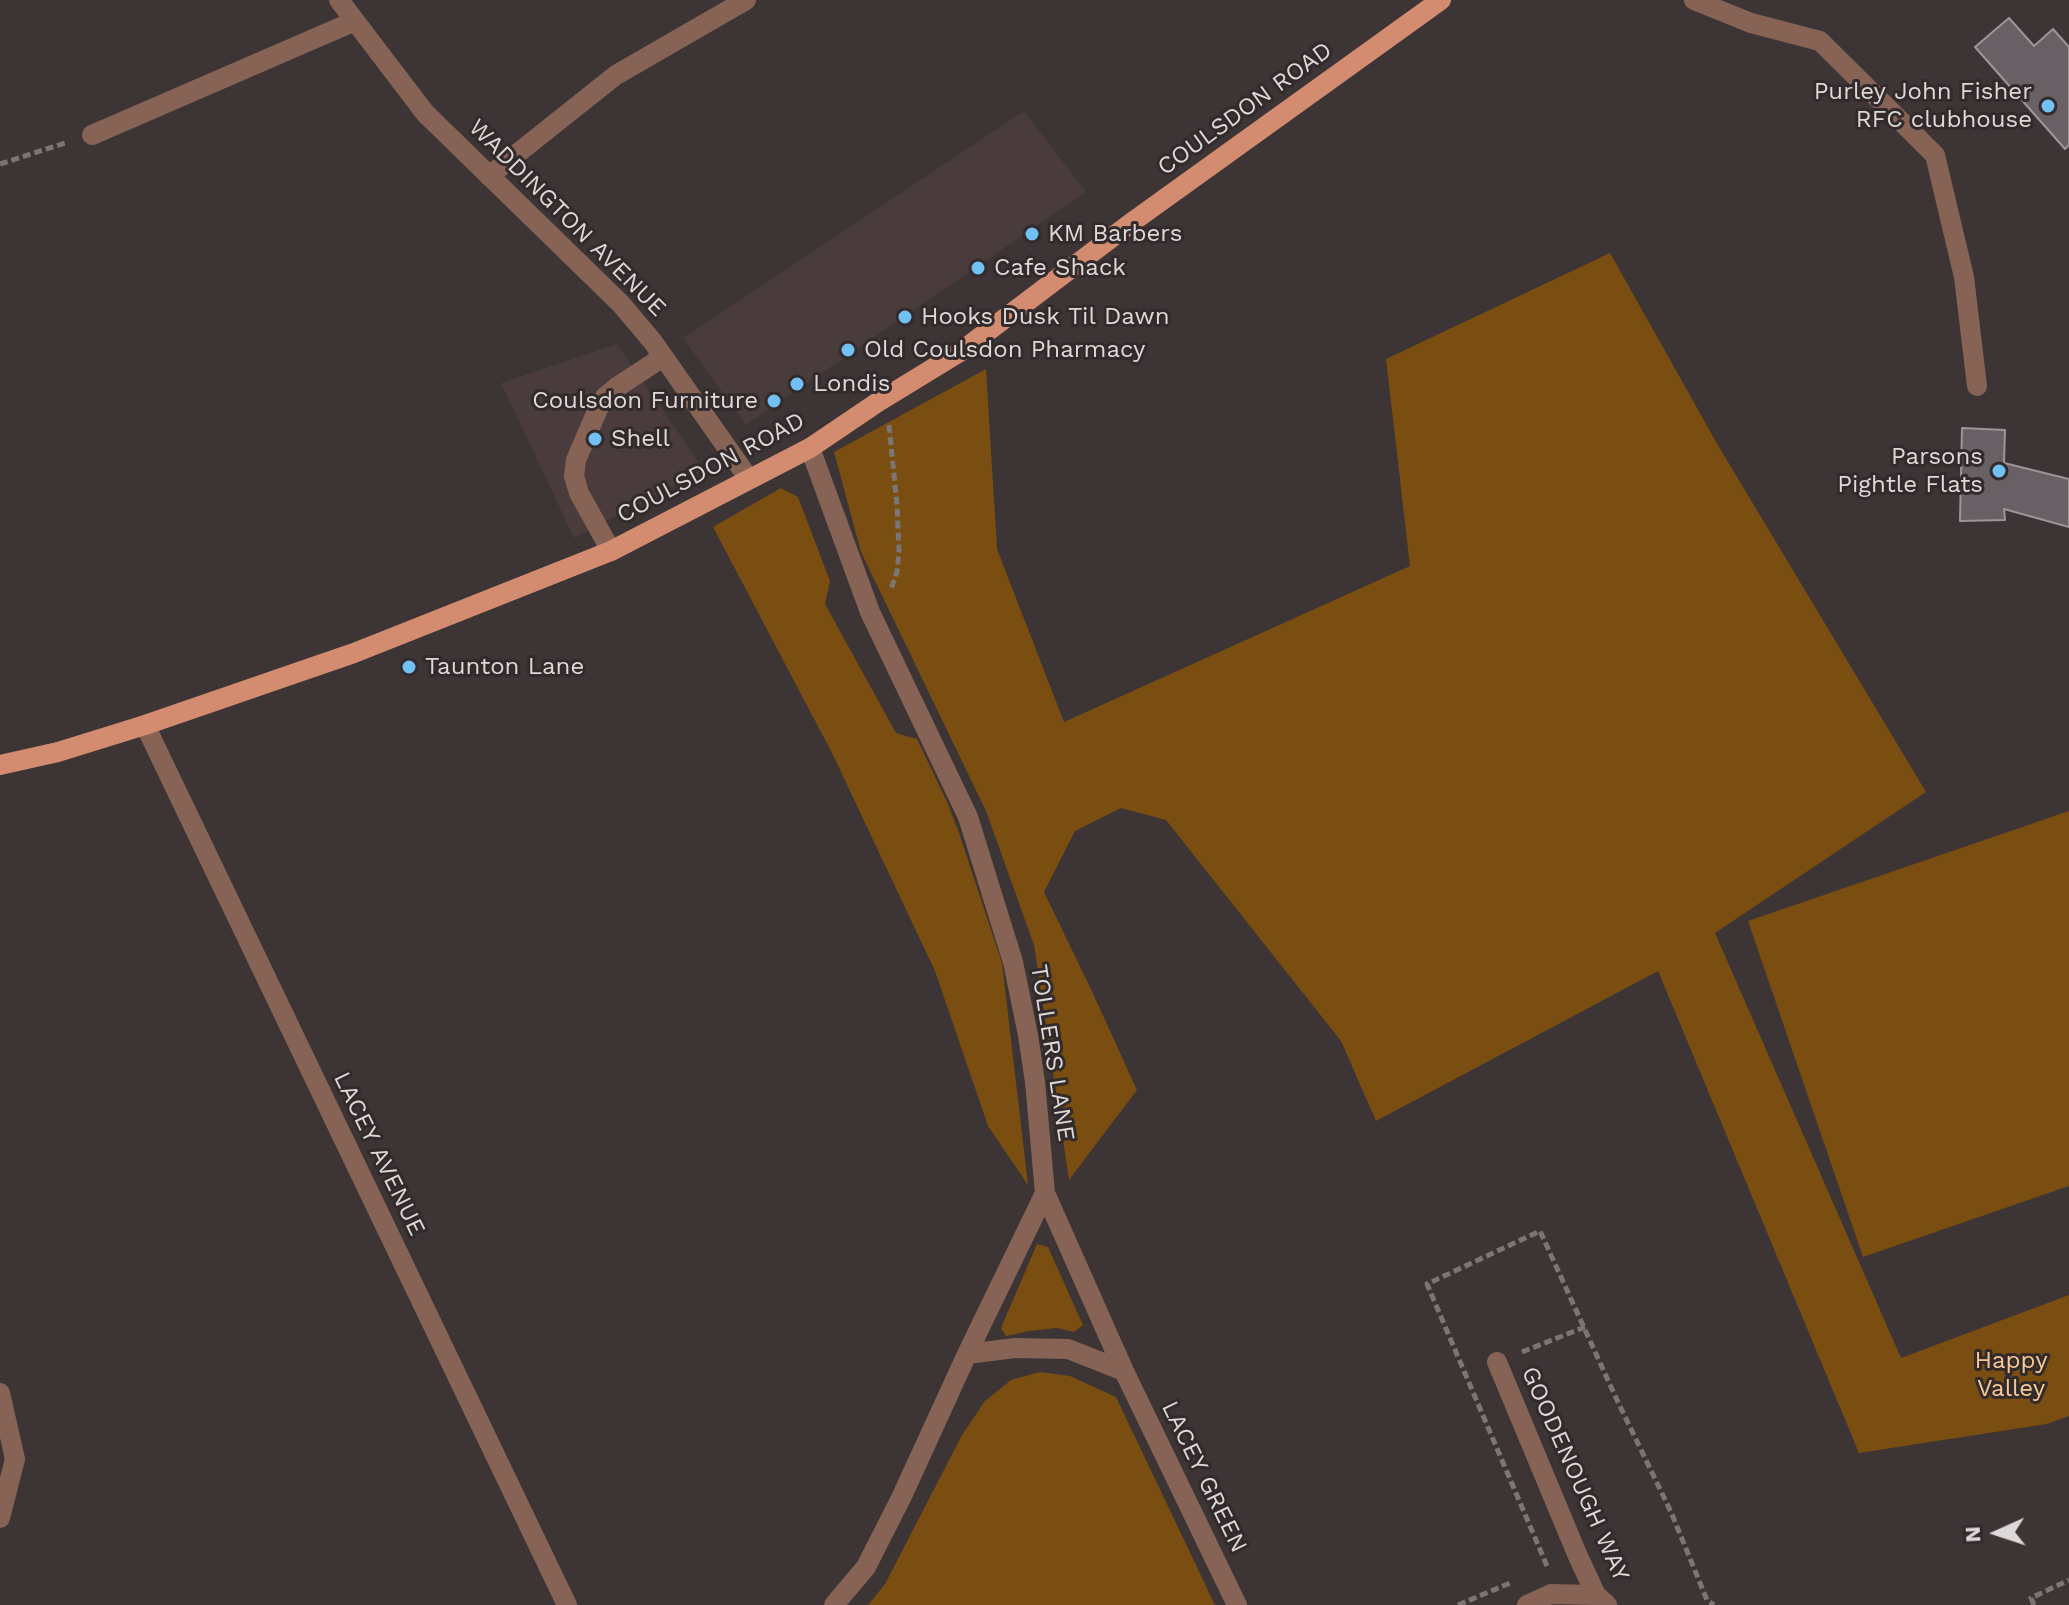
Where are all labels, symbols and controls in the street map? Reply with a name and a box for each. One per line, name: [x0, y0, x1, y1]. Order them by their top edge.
street label: COULSDON ROAD: [1152, 36, 1338, 182]
place label: Purley John Fisher RFC clubhouse: [1814, 78, 2032, 134]
marker: Purley John Fisher RFC clubhouse: [2039, 97, 2057, 115]
street label: WADDINGTON AVENUE: [462, 113, 672, 323]
place label: KM Barbers: [1048, 220, 1182, 248]
marker: KM Barbers: [1023, 225, 1041, 243]
place label: Cafe Shack: [994, 254, 1126, 282]
marker: Cafe Shack: [969, 259, 987, 277]
place label: Hooks Dusk Til Dawn: [921, 303, 1170, 331]
marker: Hooks Dusk Til Dawn: [896, 308, 914, 326]
place label: Old Coulsdon Pharmacy: [864, 336, 1145, 364]
marker: Old Coulsdon Pharmacy: [839, 341, 857, 359]
place label: Londis: [813, 370, 890, 398]
marker: Londis: [788, 375, 806, 393]
place label: Coulsdon Furniture: [532, 387, 758, 415]
marker: Coulsdon Furniture: [765, 392, 783, 410]
street label: COULSDON ROAD: [612, 406, 810, 530]
place label: Shell: [611, 425, 670, 453]
marker: Shell: [586, 430, 604, 448]
place label: Parsons Pightle Flats: [1837, 443, 1983, 499]
marker: Parsons Pightle Flats: [1990, 462, 2008, 480]
place label: Taunton Lane: [425, 653, 584, 681]
marker: Taunton Lane: [400, 658, 418, 676]
street label: TOLLERS LANE: [1024, 963, 1080, 1143]
street label: LACEY AVENUE: [327, 1067, 431, 1241]
park label: Happy Valley: [1974, 1347, 2048, 1403]
street label: GOODENOUGH WAY: [1515, 1362, 1635, 1586]
street label: LACEY GREEN: [1155, 1397, 1253, 1557]
north arrow: [1957, 1493, 2037, 1573]
text: N: [1960, 1525, 1985, 1543]

